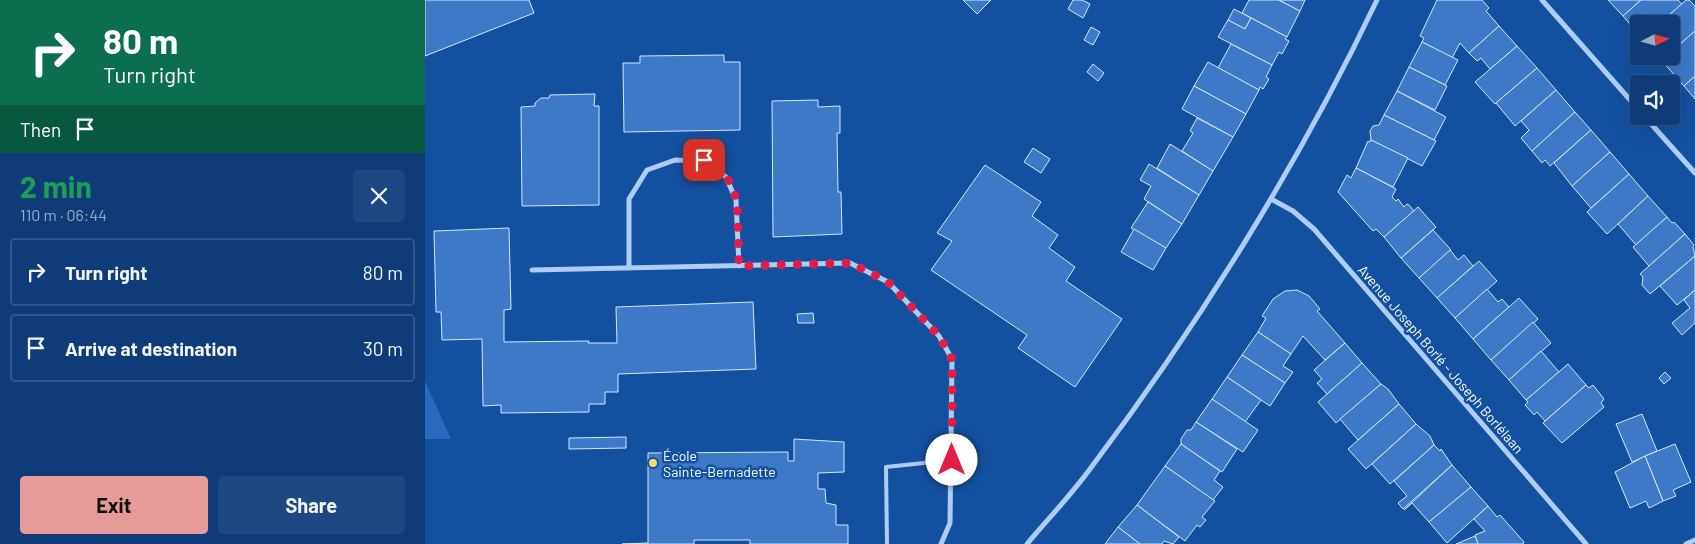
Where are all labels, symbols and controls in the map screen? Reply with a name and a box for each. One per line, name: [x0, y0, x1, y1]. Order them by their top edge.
north arrow: [1630, 15, 1680, 65]
map controls: [1630, 15, 1680, 125]
text: 80 m: [103, 19, 178, 61]
icon: right: [20, 20, 85, 85]
text: Turn right: [103, 61, 196, 87]
button: sound: [1630, 75, 1680, 125]
icon: arrive: [71, 115, 99, 143]
text: Then: [20, 118, 61, 141]
pin: [683, 139, 725, 181]
icon: arrive: [690, 146, 718, 174]
text: 2 min: [20, 168, 92, 204]
button: close: [353, 170, 405, 222]
text: 110 m · 06:44: [20, 205, 107, 224]
icon: right: [22, 258, 50, 286]
text: Turn right: [65, 261, 147, 284]
text: 80 m: [363, 261, 403, 284]
street label: Avenue Joseph Borlé - Joseph Borlélaan: [1355, 261, 1527, 457]
icon: arrive: [22, 334, 50, 362]
text: Arrive at destination: [65, 337, 237, 360]
text: 30 m: [363, 337, 403, 360]
position arrow: [925, 433, 977, 485]
place label: École Sainte-Bernadette: [663, 447, 776, 480]
marker: École Sainte-Bernadette: [647, 457, 659, 469]
button: Exit: [20, 476, 208, 534]
button: Share: [218, 476, 405, 534]

